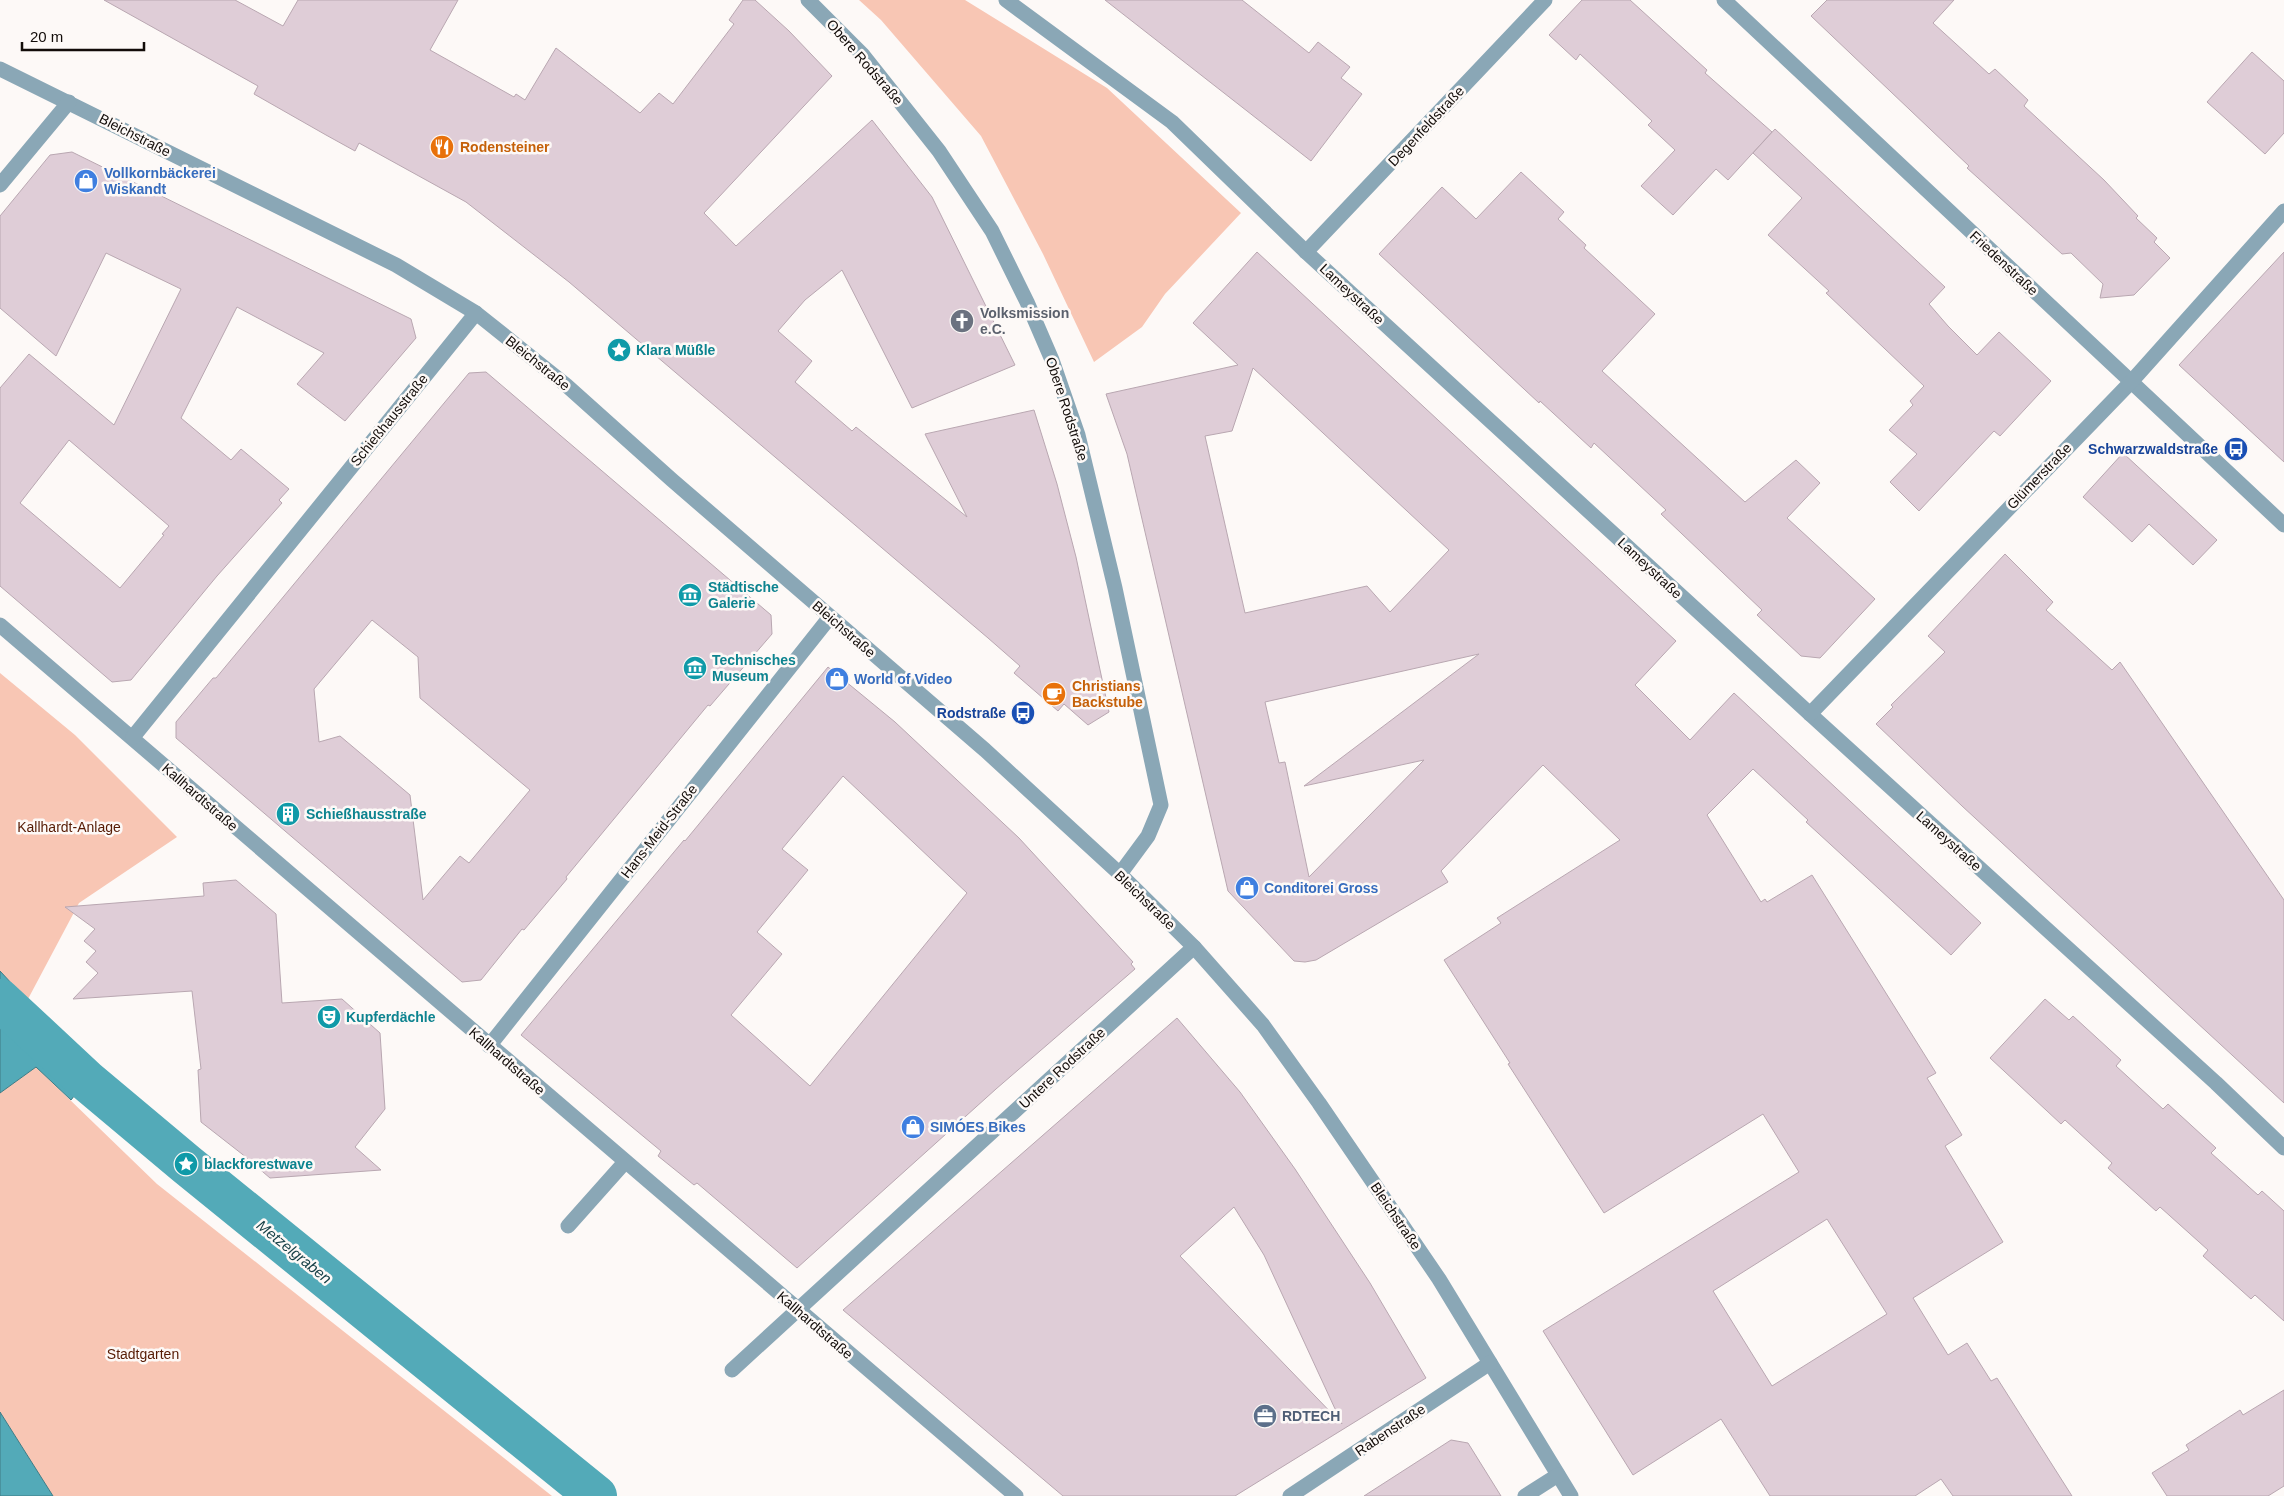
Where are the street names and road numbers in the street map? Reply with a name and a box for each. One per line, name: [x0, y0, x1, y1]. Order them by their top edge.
street label: Obere Rodstraße: [823, 16, 907, 108]
street label: Degenfeldstraße: [1385, 83, 1467, 169]
street label: Bleichstraße: [97, 110, 173, 160]
street label: Friedenstraße: [1967, 227, 2041, 299]
street label: Lameystraße: [1317, 260, 1387, 328]
street label: Bleichstraße: [503, 332, 573, 394]
street label: Obere Rodstraße: [1043, 355, 1091, 463]
street label: Schießhausstraße: [347, 371, 431, 469]
street label: Glümerstraße: [2004, 440, 2075, 512]
street label: Lameystraße: [1615, 534, 1685, 602]
street label: Bleichstraße: [809, 597, 879, 661]
street label: Kallhardtstraße: [159, 760, 241, 834]
street label: Hans-Meid-Straße: [617, 781, 701, 881]
street label: Lameystraße: [1913, 808, 1985, 874]
street label: Bleichstraße: [1111, 867, 1179, 933]
street label: Kallhardtstraße: [466, 1024, 548, 1098]
street label: Untere Rodstraße: [1016, 1024, 1108, 1112]
street label: Bleichstraße: [1368, 1179, 1425, 1253]
street label: Kallhardtstraße: [774, 1288, 856, 1362]
street label: Rabenstraße: [1352, 1401, 1428, 1459]

